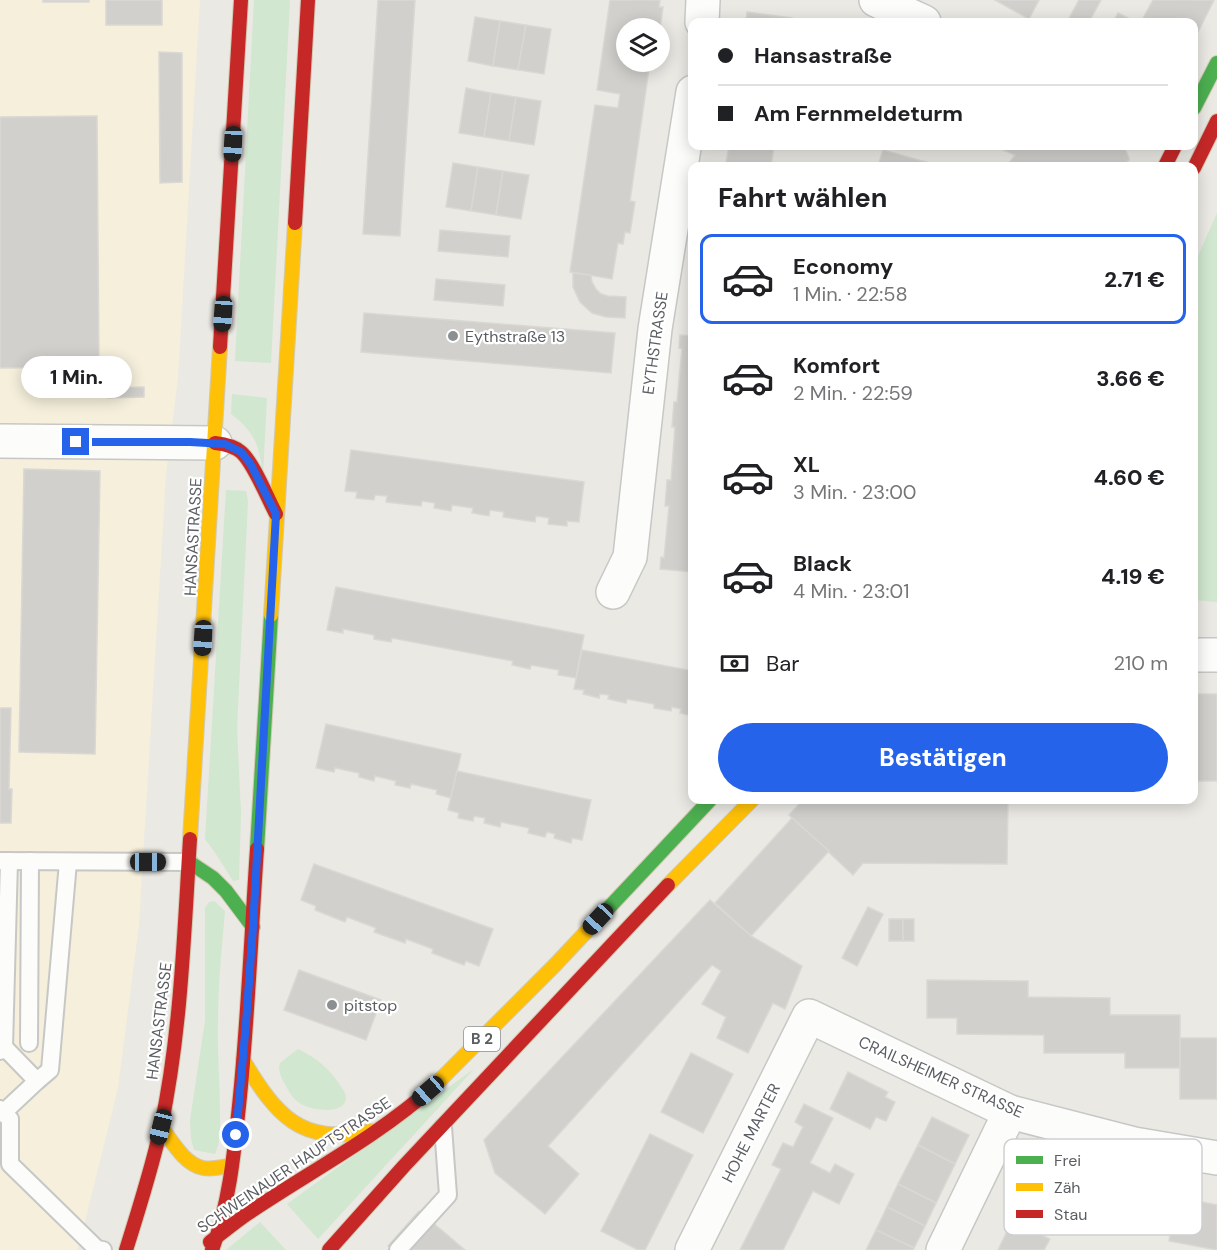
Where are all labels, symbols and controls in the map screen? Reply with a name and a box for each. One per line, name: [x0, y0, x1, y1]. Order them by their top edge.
map controls: [616, 18, 670, 72]
button: layers: [616, 18, 670, 72]
text: Hansastraße: [754, 41, 892, 70]
text: Am Fernmeldeturm: [754, 99, 963, 128]
car: [223, 126, 243, 162]
text: Fahrt wählen: [718, 180, 888, 215]
icon: car: [721, 252, 775, 306]
text: Economy: [793, 252, 893, 281]
text: 2.71 €: [1104, 265, 1165, 294]
text: 1 Min. · 22:58: [793, 281, 908, 307]
street label: EYTHSTRASSE: [637, 290, 673, 396]
car: [213, 295, 233, 333]
place label: Eythstraße 13: [465, 326, 565, 347]
marker: Eythstraße 13: [446, 329, 460, 343]
icon: car: [721, 351, 775, 405]
text: Komfort: [793, 351, 880, 380]
callout: 1 Min.: [20, 355, 132, 397]
text: 1 Min.: [50, 364, 103, 390]
text: 3.66 €: [1096, 364, 1165, 393]
text: 2 Min. · 22:59: [793, 380, 913, 406]
route end: [62, 428, 89, 455]
icon: car: [721, 450, 775, 504]
text: XL: [793, 450, 820, 479]
text: 4.60 €: [1094, 463, 1165, 492]
street label: HANSASTRASSE: [179, 477, 207, 597]
text: 3 Min. · 23:00: [793, 479, 917, 505]
icon: car: [721, 549, 775, 603]
text: Black: [793, 549, 852, 578]
text: 4.19 €: [1101, 562, 1165, 591]
text: 4 Min. · 23:01: [793, 578, 909, 604]
car: [193, 620, 213, 656]
icon: cash: [718, 647, 751, 680]
text: Bar: [766, 649, 799, 678]
text: 210 m: [1113, 650, 1168, 676]
button: Bestätigen: [718, 723, 1168, 792]
car: [130, 853, 166, 871]
car: [579, 900, 617, 938]
street label: HANSASTRASSE: [141, 961, 177, 1081]
place label: pitstop: [344, 995, 397, 1016]
marker: pitstop: [325, 998, 339, 1012]
road number: B 2: [464, 1027, 500, 1051]
street label: CRAILSHEIMER STRASSE: [855, 1031, 1027, 1123]
car: [409, 1072, 447, 1110]
street label: HOHE MARTER: [717, 1080, 785, 1186]
street label: SCHWEINAUER HAUPTSTRASSE: [193, 1092, 395, 1238]
car: [148, 1107, 174, 1147]
route start: [222, 1121, 249, 1148]
legend: [1004, 1139, 1202, 1235]
text: Frei: [1054, 1150, 1081, 1171]
text: Zäh: [1054, 1177, 1081, 1198]
text: Stau: [1054, 1204, 1087, 1225]

